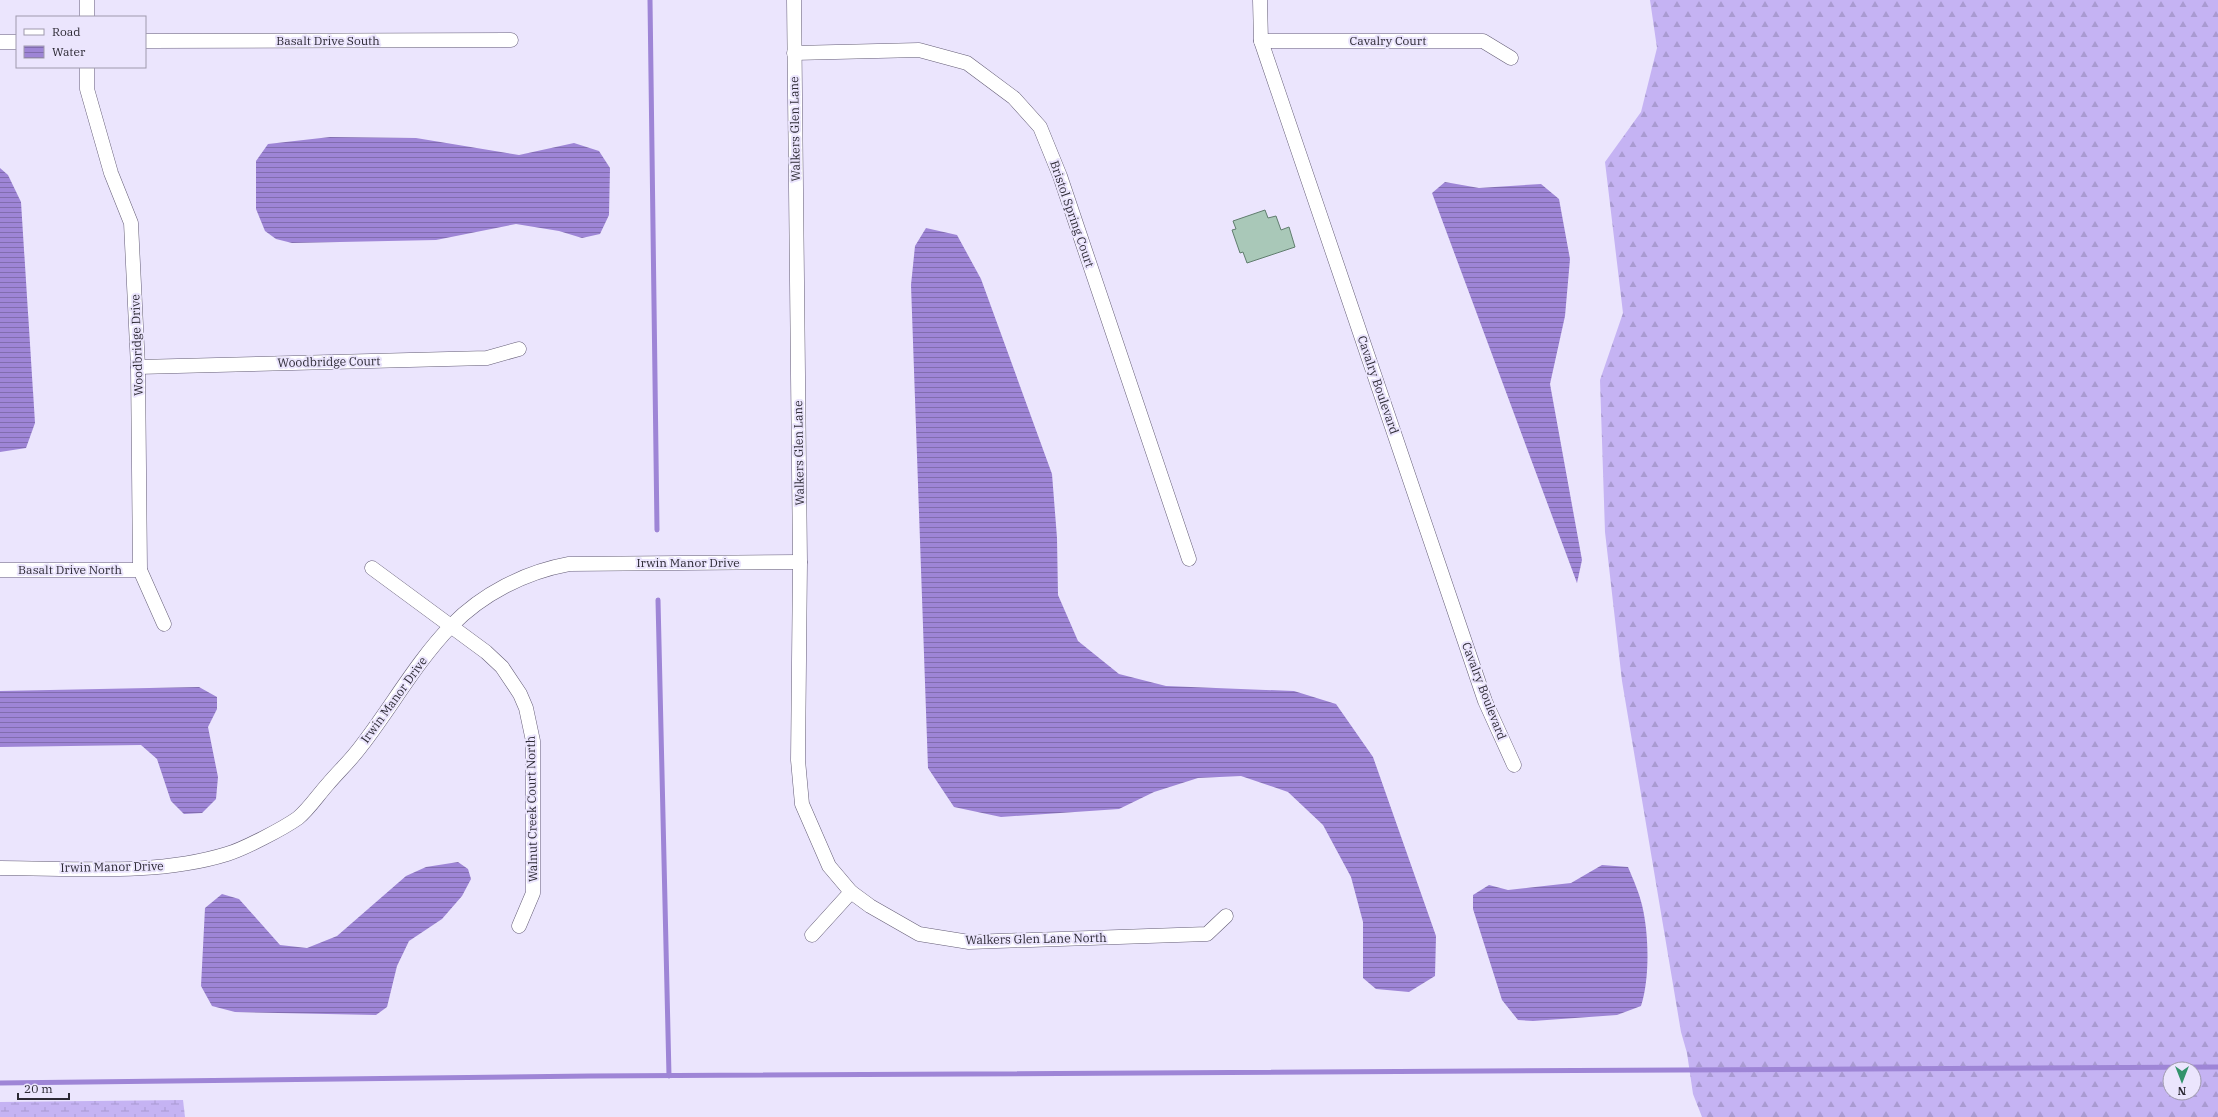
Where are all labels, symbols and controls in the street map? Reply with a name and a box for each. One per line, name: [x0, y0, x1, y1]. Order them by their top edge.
legend: [16, 16, 146, 68]
text: Road: [52, 24, 81, 39]
street label: Basalt Drive South: [276, 33, 380, 48]
street label: Cavalry Court: [1350, 33, 1426, 48]
text: Water: [52, 44, 86, 59]
street label: Walkers Glen Lane: [786, 76, 803, 182]
street label: Bristol Spring Court: [1047, 158, 1098, 269]
street label: Woodbridge Drive: [127, 294, 146, 396]
street label: Cavalry Boulevard: [1355, 334, 1402, 436]
street label: Woodbridge Court: [277, 353, 381, 370]
street label: Walkers Glen Lane: [790, 400, 807, 506]
street label: Irwin Manor Drive: [636, 555, 740, 570]
street label: Basalt Drive North: [18, 562, 122, 577]
street label: Cavalry Boulevard: [1459, 640, 1510, 742]
street label: Irwin Manor Drive: [357, 654, 430, 746]
street label: Walnut Creek Court North: [523, 735, 540, 882]
street label: Irwin Manor Drive: [60, 858, 164, 875]
street label: Walkers Glen Lane North: [965, 930, 1107, 947]
north arrow: [2162, 1061, 2202, 1101]
scale bar: [18, 1075, 69, 1101]
text: 20 m: [24, 1081, 53, 1096]
text: N: [2177, 1084, 2186, 1098]

